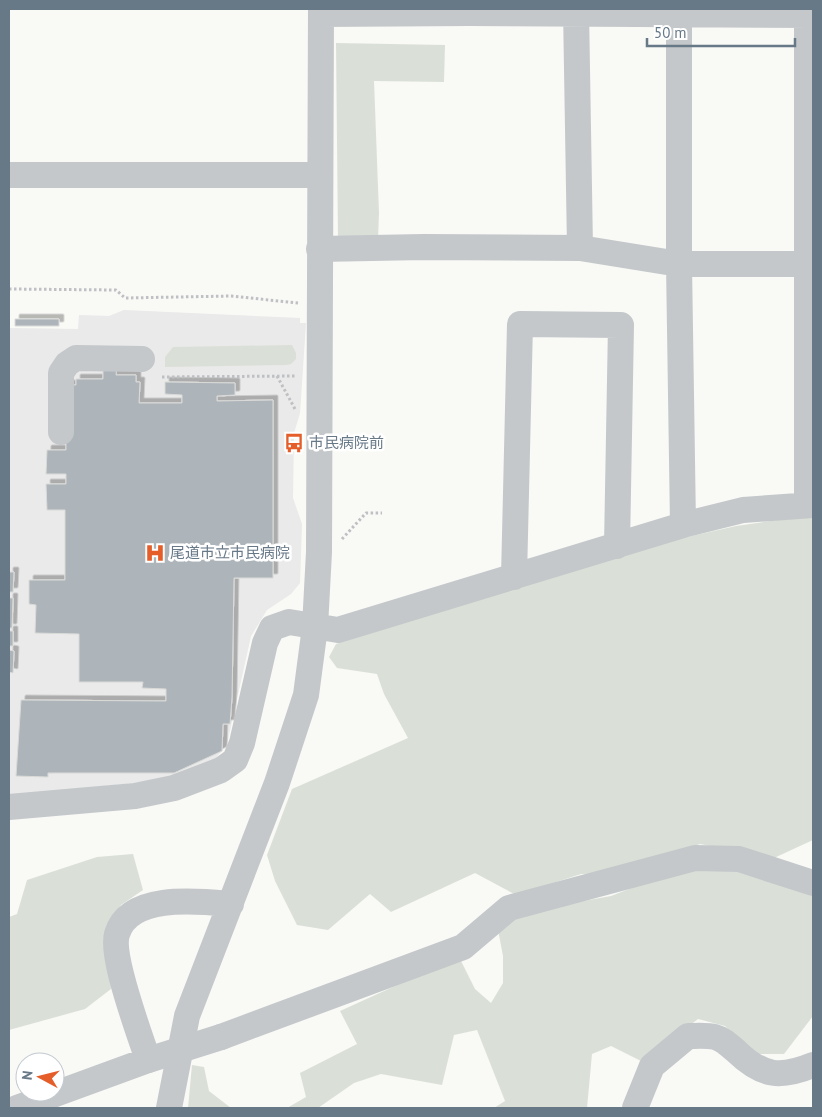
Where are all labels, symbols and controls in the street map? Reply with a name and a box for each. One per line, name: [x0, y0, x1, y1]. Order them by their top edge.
scale bar: [647, 15, 794, 47]
text: 50 m: [654, 23, 687, 42]
bus stop icon: 市民病院前: [283, 432, 305, 454]
place label: 市民病院前: [309, 433, 384, 452]
hospital icon: 尾道市立市民病院: [144, 542, 166, 564]
place label: 尾道市立市民病院: [170, 543, 290, 562]
north arrow: [15, 1052, 65, 1102]
text: N: [18, 1070, 37, 1081]

